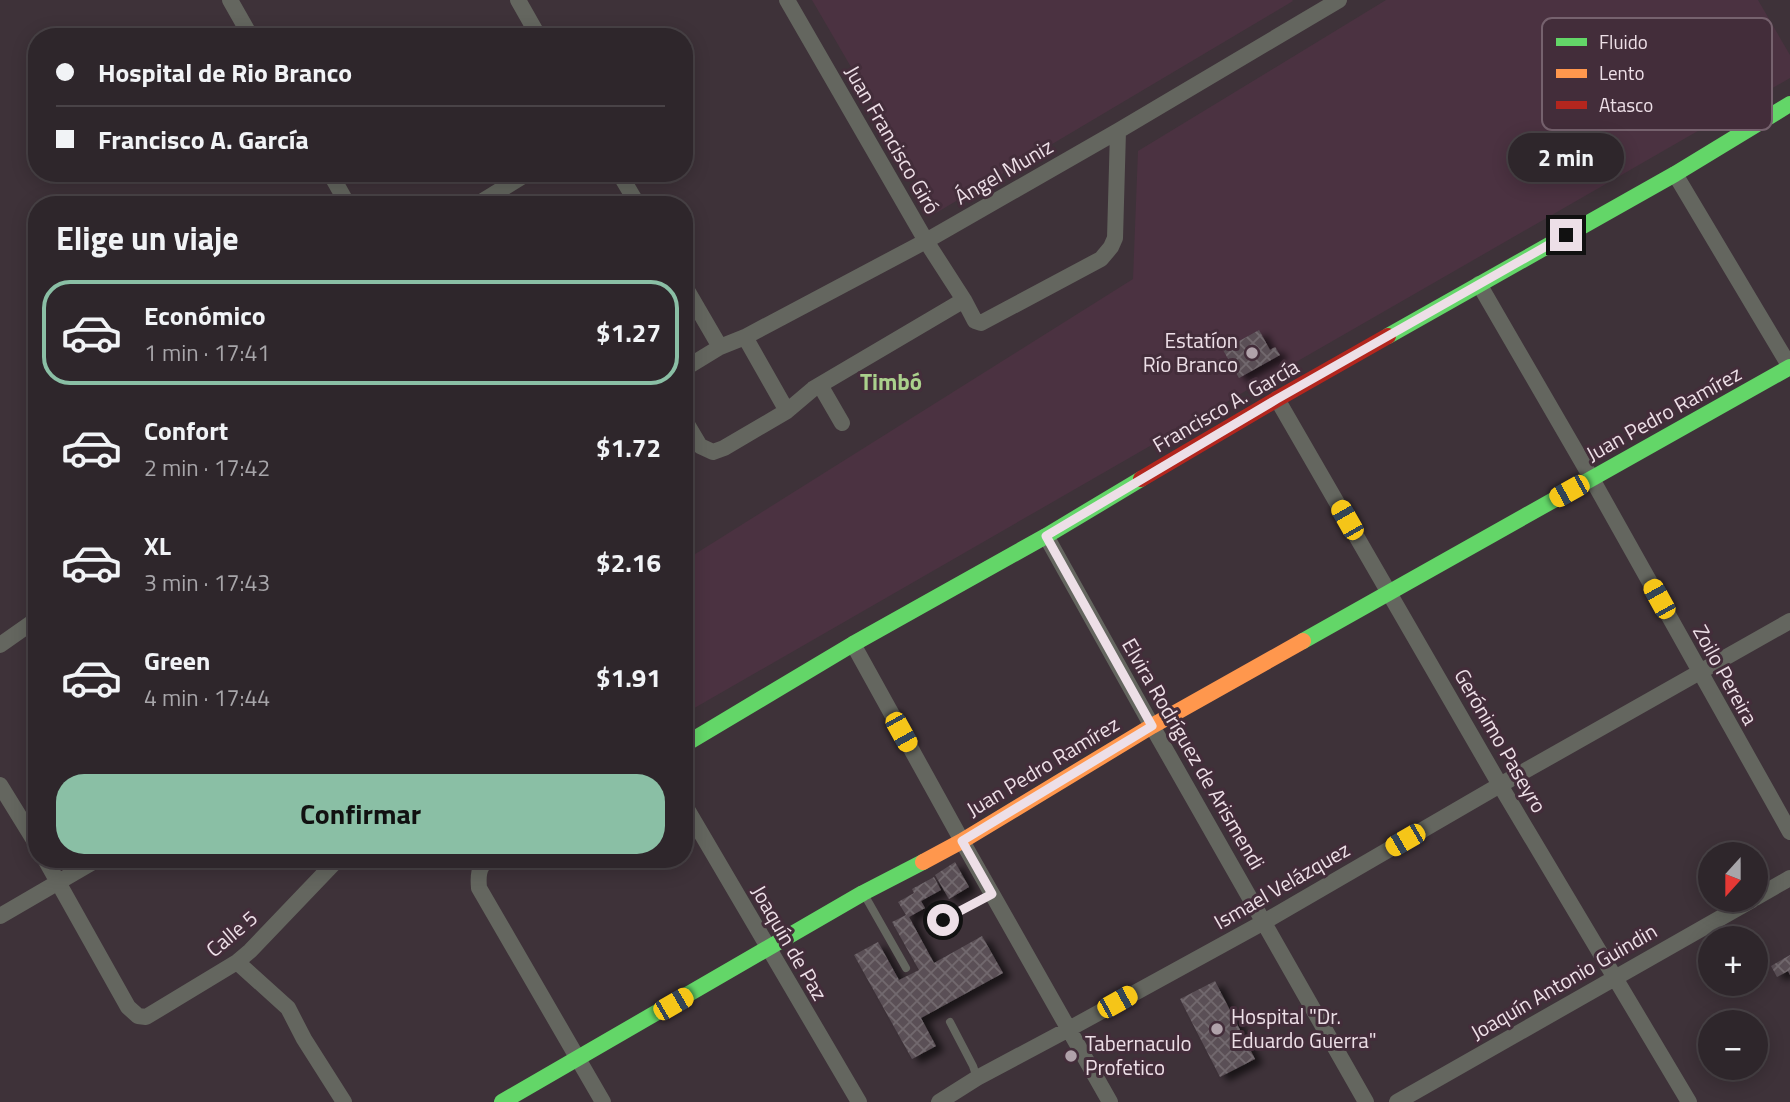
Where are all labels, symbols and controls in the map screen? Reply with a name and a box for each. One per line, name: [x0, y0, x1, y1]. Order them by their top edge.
legend: [1542, 18, 1772, 130]
text: Fluido: [1599, 27, 1648, 56]
text: Hospital de Rio Branco: [98, 53, 352, 92]
text: Lento: [1599, 58, 1644, 87]
street label: Juan Francisco Giró: [837, 59, 949, 220]
text: Atasco: [1599, 90, 1653, 119]
text: Francisco A. García: [98, 120, 309, 159]
street label: Ángel Muniz: [948, 130, 1059, 212]
callout: 2 min: [1508, 134, 1624, 182]
text: 2 min: [1538, 140, 1594, 175]
text: Elige un viaje: [56, 214, 239, 262]
route end: [1550, 219, 1582, 251]
text: Económico: [144, 296, 266, 335]
icon: car: [60, 301, 123, 364]
text: $1.27: [596, 313, 661, 352]
place label: Estatíon Río Branco: [1143, 324, 1238, 380]
text: 1 min · 17:41: [144, 335, 270, 370]
marker: Estatíon Río Branco: [1244, 345, 1260, 361]
street label: Francisco A. García: [1146, 350, 1305, 460]
street label: Juan Pedro Ramírez: [1580, 357, 1747, 469]
district label: Timbó: [860, 364, 922, 399]
text: Confort: [144, 411, 228, 450]
icon: car: [60, 416, 123, 479]
text: $1.72: [596, 428, 661, 467]
text: 2 min · 17:42: [144, 450, 270, 485]
car: [1546, 472, 1593, 510]
car: [1328, 497, 1367, 543]
text: XL: [144, 526, 171, 565]
icon: car: [60, 531, 123, 594]
text: $2.16: [596, 543, 661, 582]
text: 3 min · 17:43: [144, 565, 270, 600]
car: [1640, 576, 1679, 622]
street label: Zoilo Pereira: [1685, 619, 1767, 731]
street label: Elvira Rodríguez de Arismendi: [1114, 632, 1273, 875]
text: Green: [144, 641, 210, 680]
icon: car: [60, 646, 123, 709]
text: $1.91: [596, 658, 661, 697]
street label: Gerónimo Paseyro: [1446, 662, 1555, 819]
text: 4 min · 17:44: [144, 680, 270, 715]
street label: Juan Pedro Ramírez: [960, 708, 1125, 824]
car: [882, 709, 921, 755]
button: Confirmar: [56, 774, 665, 854]
car: [1382, 820, 1429, 860]
street label: Ismael Velázquez: [1207, 833, 1356, 937]
north arrow: [1698, 842, 1768, 912]
map controls: [1698, 842, 1768, 1080]
street label: Joaquín de Paz: [744, 879, 836, 1006]
street label: Calle 5: [199, 902, 264, 964]
route start: [927, 904, 959, 936]
street label: Joaquín Antonio Guindin: [1464, 915, 1663, 1048]
button: +: [1698, 926, 1768, 996]
car: [1094, 983, 1141, 1021]
car: [650, 984, 697, 1024]
place label: Hospital "Dr. Eduardo Guerra": [1231, 1000, 1377, 1056]
button: −: [1698, 1010, 1768, 1080]
marker: Hospital "Dr. Eduardo Guerra": [1209, 1021, 1225, 1037]
place label: Tabernaculo Profetico: [1085, 1027, 1192, 1083]
marker: Tabernaculo Profetico: [1063, 1048, 1079, 1064]

